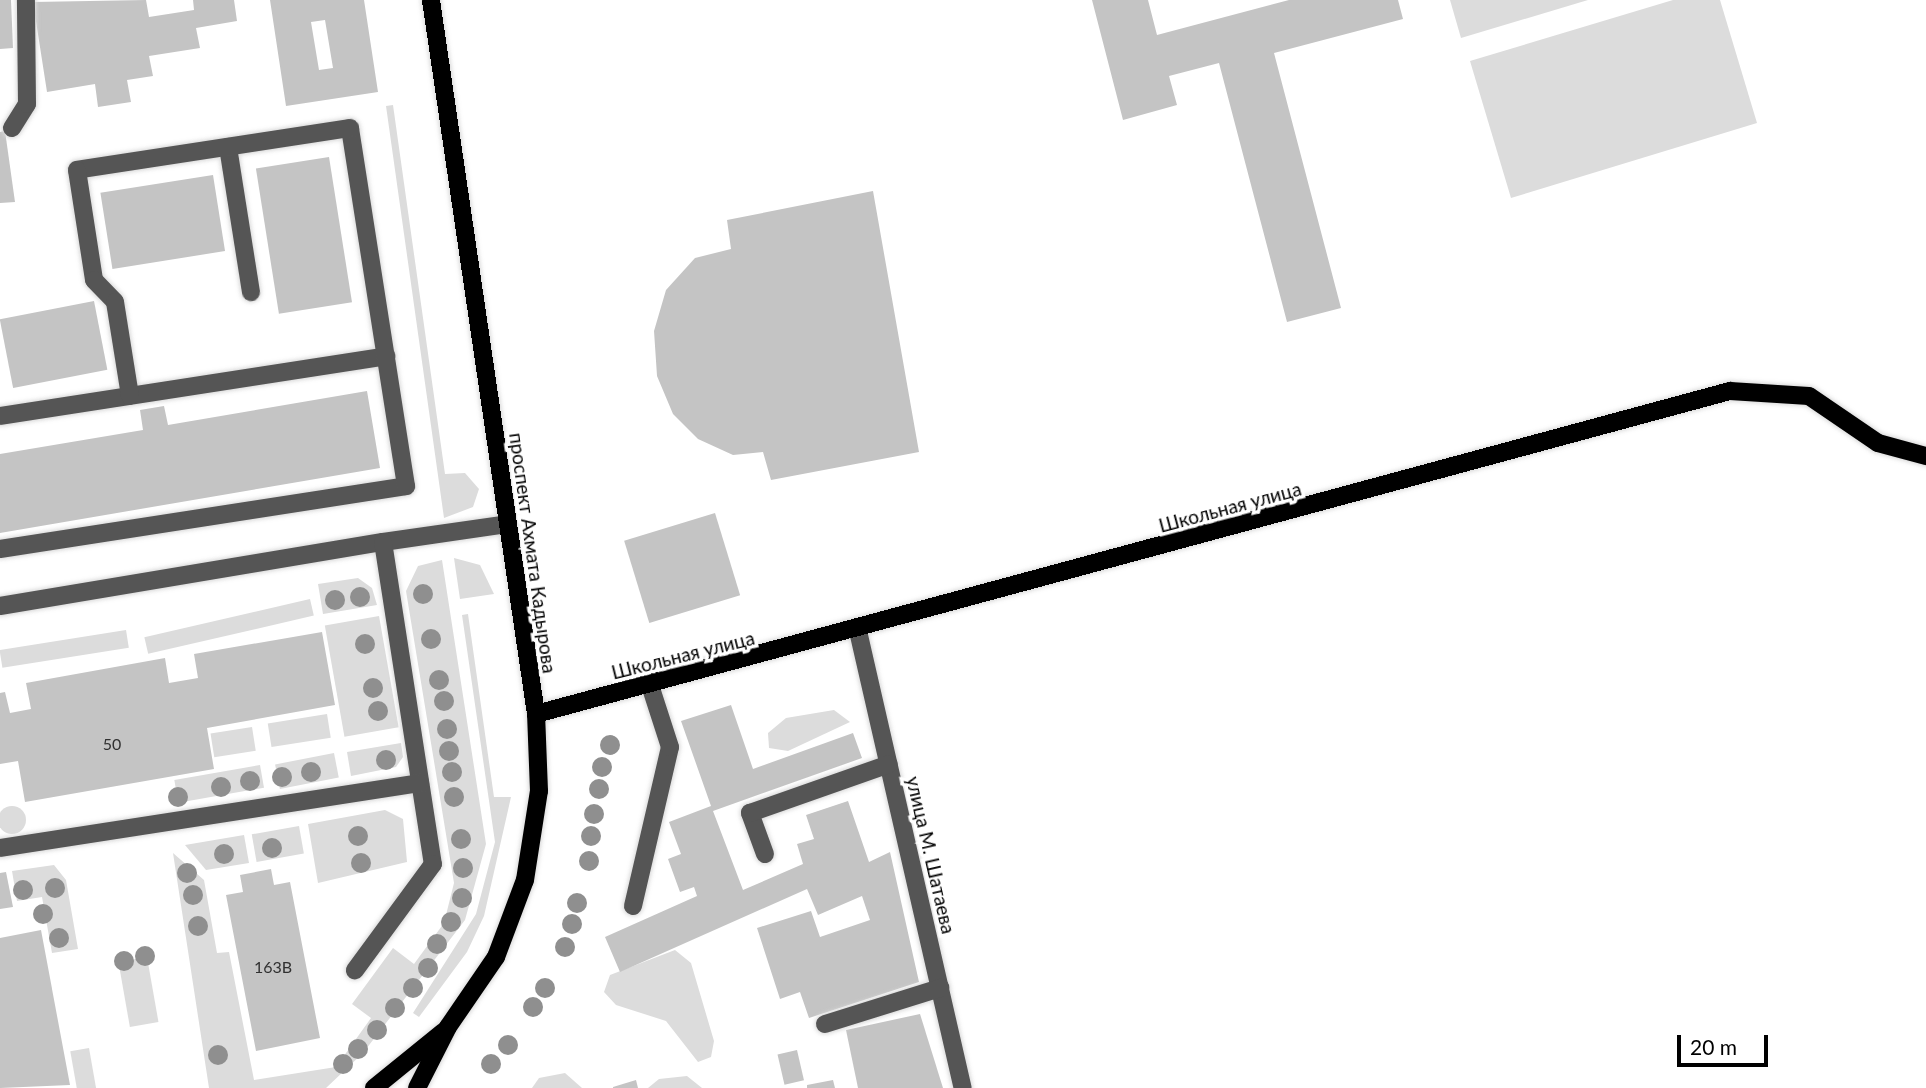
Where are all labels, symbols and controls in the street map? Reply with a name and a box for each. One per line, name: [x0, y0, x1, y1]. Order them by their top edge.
street label: проспект Ахмата Кадырова: [505, 431, 561, 675]
street label: Школьная улица: [1156, 477, 1304, 537]
street label: Школьная улица: [609, 626, 757, 684]
house number: 50: [103, 734, 121, 754]
street label: улица М. Шатаева: [902, 774, 960, 936]
house number: 163В: [254, 957, 292, 977]
scale bar: [1681, 1021, 1772, 1066]
text: 20 m: [1690, 1034, 1737, 1059]

